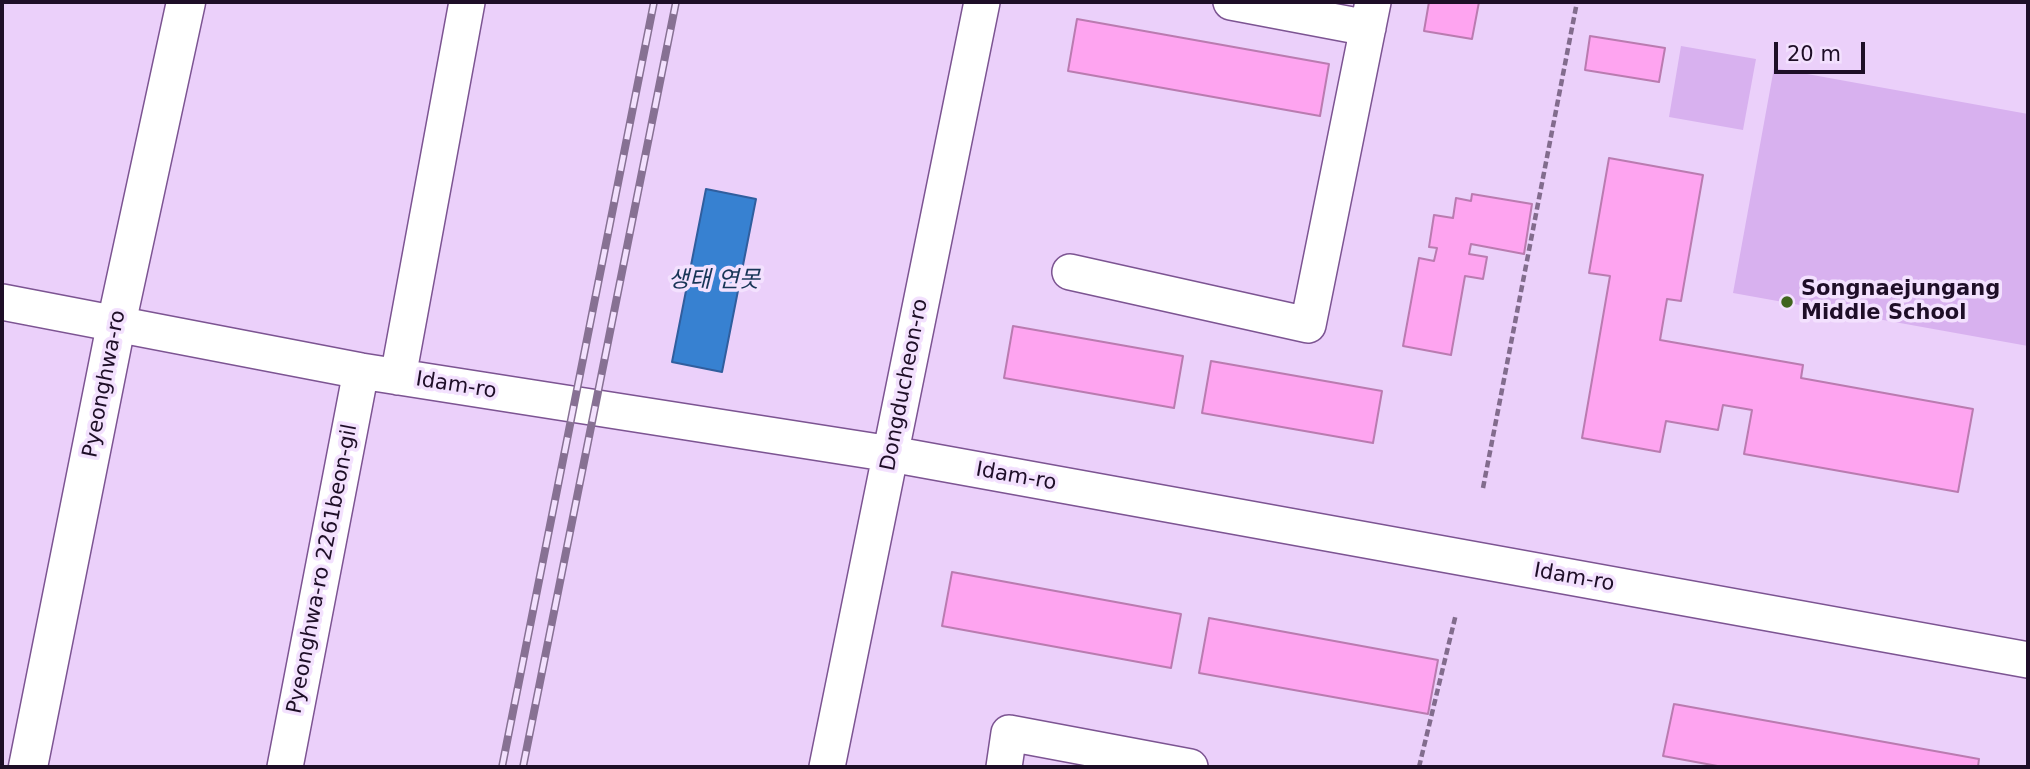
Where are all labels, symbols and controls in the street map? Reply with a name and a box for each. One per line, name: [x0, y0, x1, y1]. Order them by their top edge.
scale bar: [1778, 28, 1869, 72]
text: 20 m: [1787, 42, 1841, 66]
water label: 생태 연못: [668, 267, 760, 295]
place label: Songnaejungang Middle School: [1801, 277, 2000, 327]
marker: Songnaejungang Middle School: [1779, 294, 1795, 310]
street label: Dongducheon-ro: [876, 297, 934, 473]
street label: Pyeonghwa-ro: [78, 308, 132, 460]
street label: Idam-ro: [414, 367, 498, 405]
street label: Pyeonghwa-ro 2261beon-gil: [283, 422, 363, 716]
street label: Idam-ro: [974, 458, 1058, 496]
street label: Idam-ro: [1532, 559, 1616, 597]

